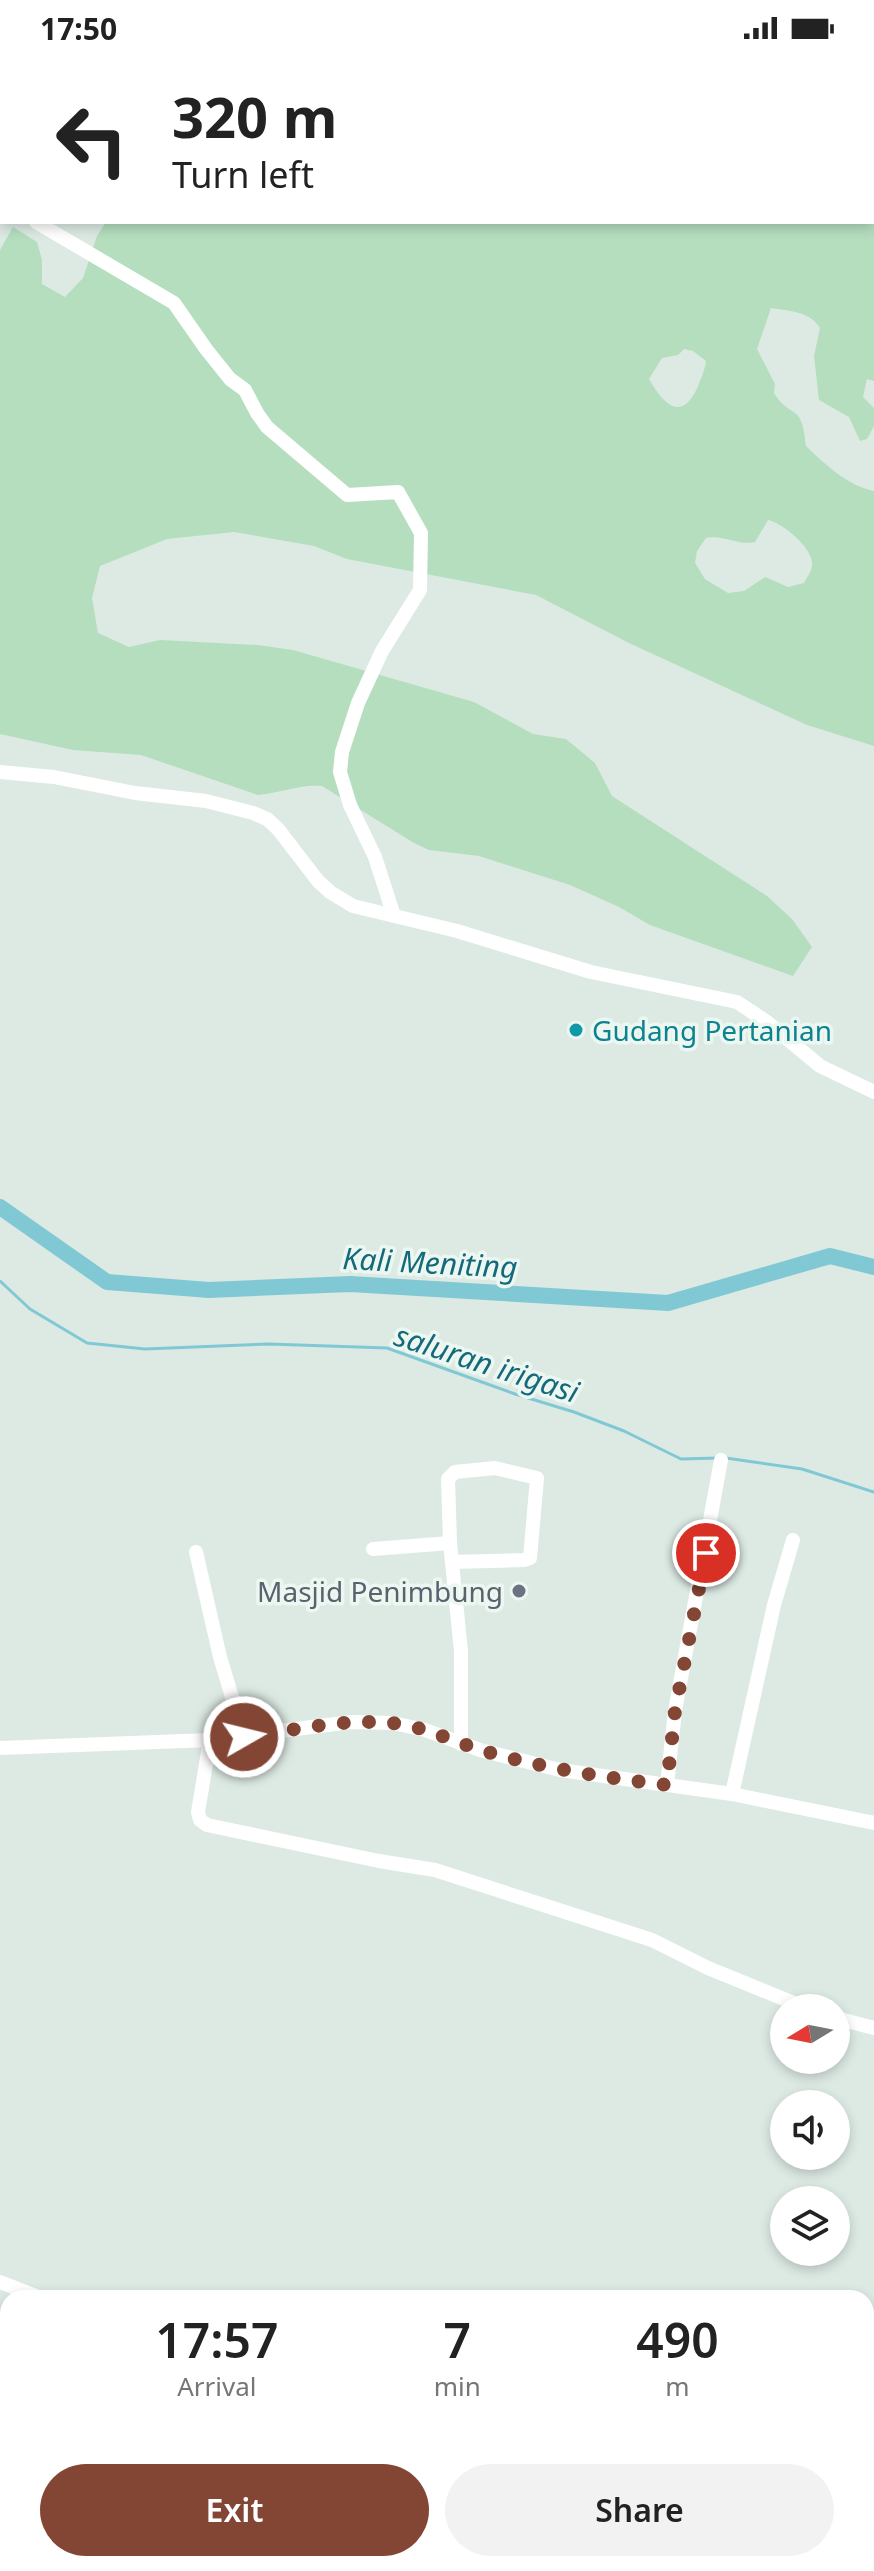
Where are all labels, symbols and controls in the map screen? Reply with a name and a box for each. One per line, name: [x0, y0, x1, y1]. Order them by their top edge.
text: 17:50: [40, 8, 117, 49]
text: 320 m: [172, 78, 337, 154]
icon: left: [40, 88, 144, 192]
text: Turn left: [172, 150, 314, 199]
place label: Gudang Pertanian: [592, 1011, 832, 1049]
marker: Gudang Pertanian: [567, 1021, 585, 1039]
water label: Kali Meniting: [342, 1237, 518, 1287]
water label: saluran irigasi: [390, 1314, 585, 1412]
pin: [672, 1519, 740, 1587]
icon: arrive: [684, 1531, 728, 1575]
place label: Masjid Penimbung: [257, 1572, 503, 1610]
marker: Masjid Penimbung: [510, 1582, 528, 1600]
position arrow: [202, 1695, 286, 1779]
north arrow: [770, 1994, 850, 2074]
map controls: [770, 1994, 850, 2266]
button: sound: [770, 2090, 850, 2170]
button: layers: [770, 2186, 850, 2266]
text: 17:57: [155, 2307, 278, 2372]
text: 7: [444, 2307, 471, 2372]
text: 490: [636, 2307, 719, 2372]
text: Arrival: [177, 2368, 257, 2404]
text: min: [434, 2368, 481, 2404]
text: m: [665, 2368, 690, 2404]
button: Exit: [40, 2464, 429, 2556]
button: Share: [445, 2464, 834, 2556]

